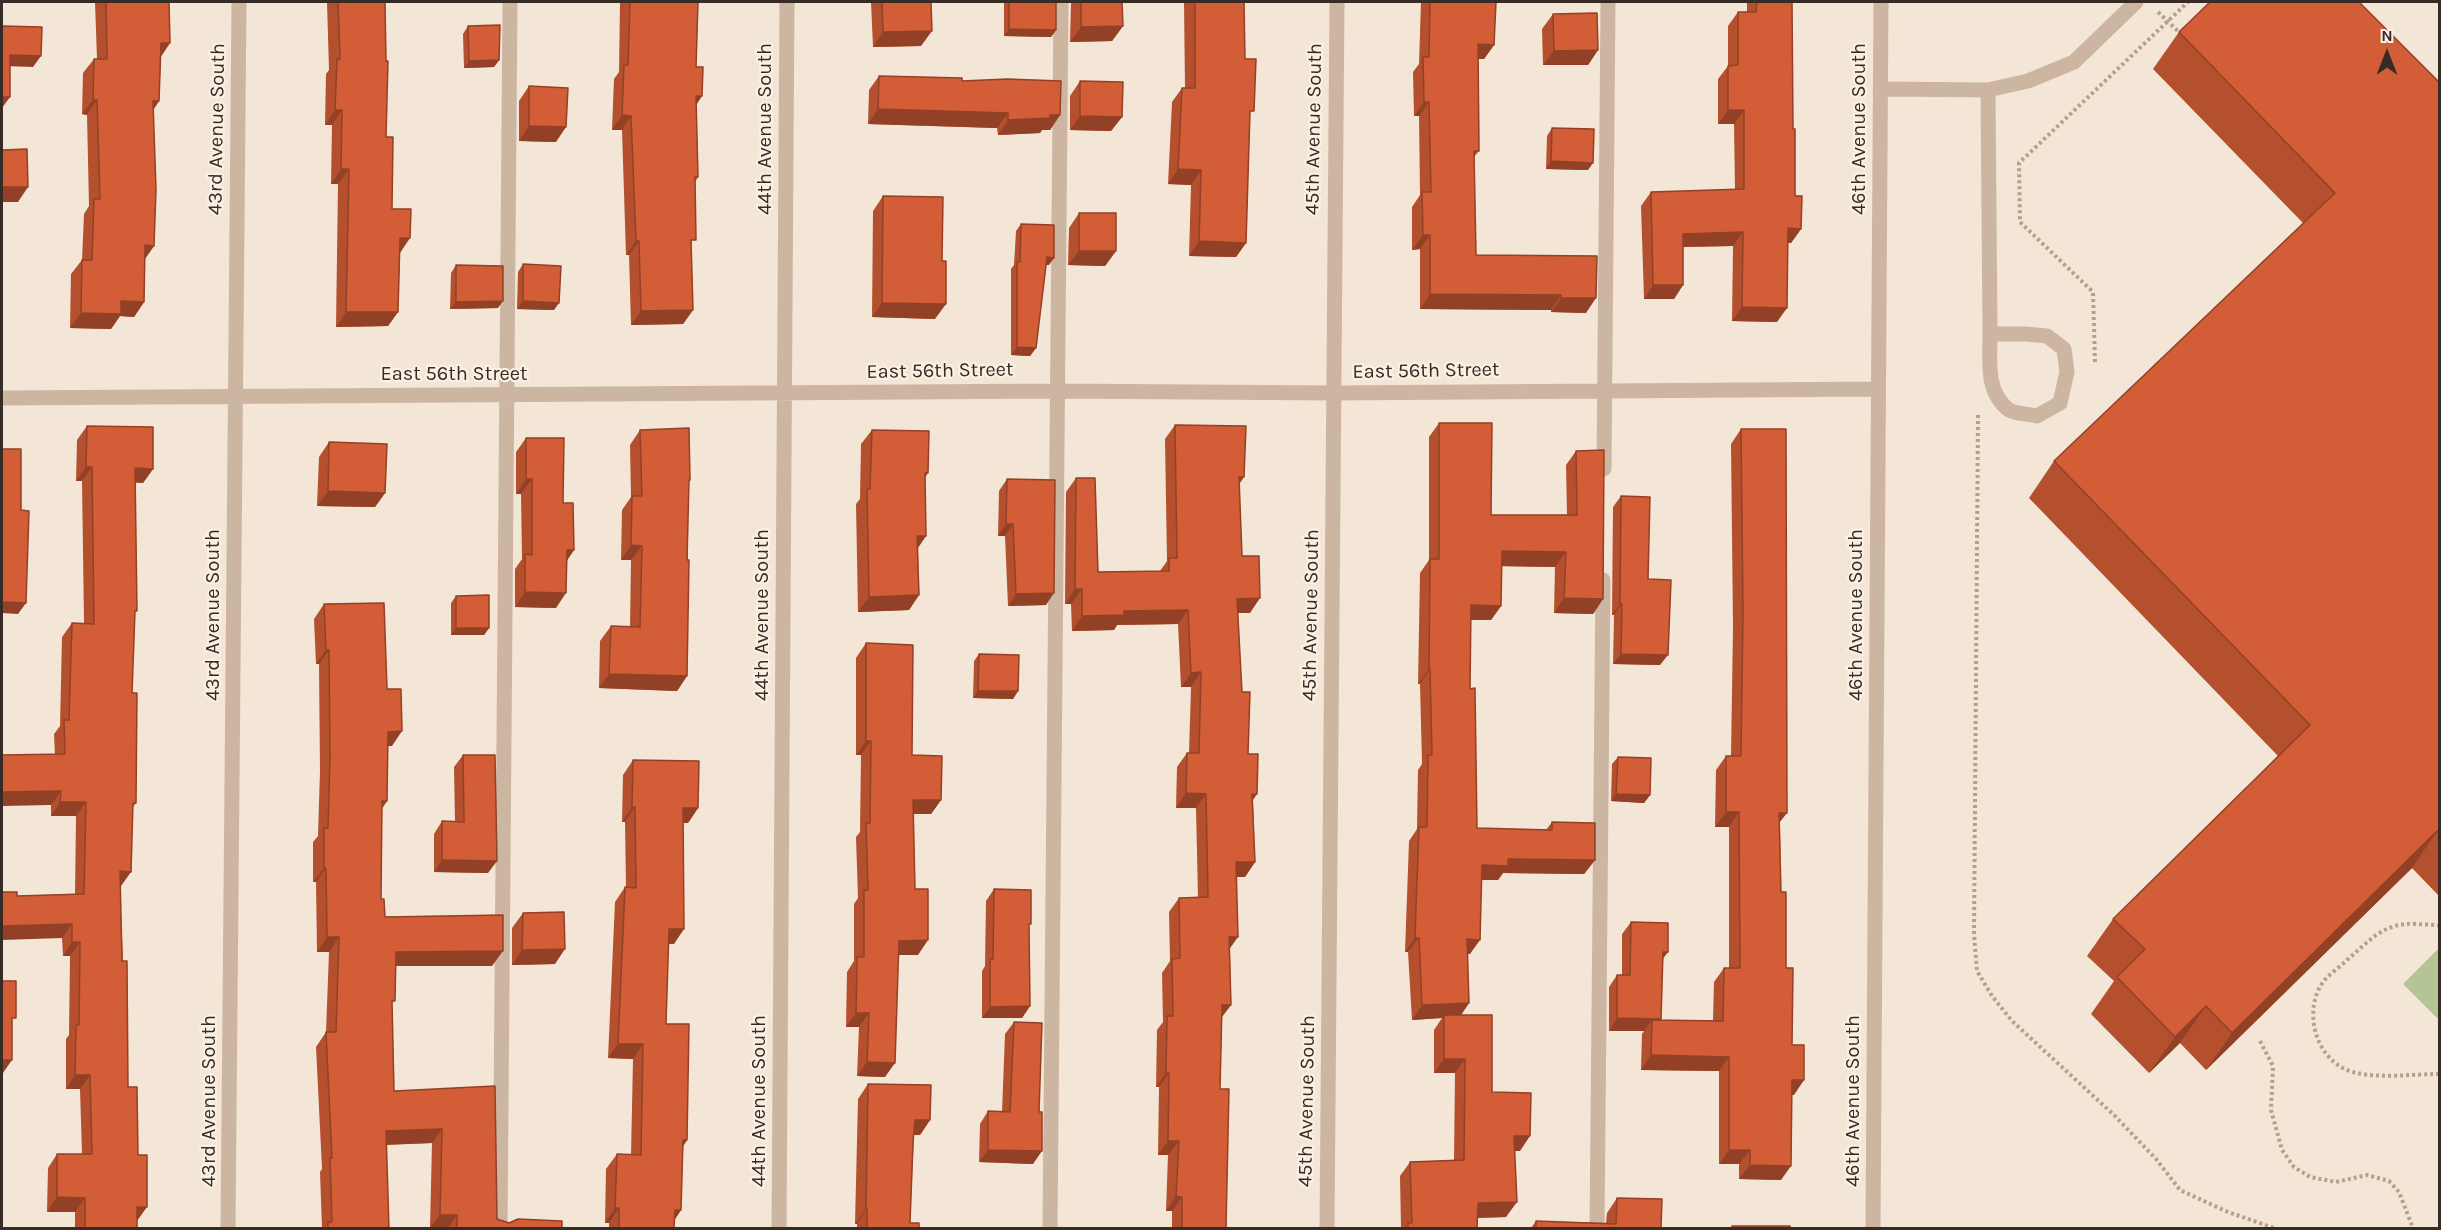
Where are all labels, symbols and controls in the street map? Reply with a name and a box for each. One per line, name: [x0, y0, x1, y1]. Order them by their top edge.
north arrow: [2357, 24, 2417, 84]
text: N: [2381, 26, 2393, 45]
street label: 43rd Avenue South: [204, 43, 230, 215]
street label: 44th Avenue South: [753, 43, 777, 215]
street label: 45th Avenue South: [1301, 43, 1327, 215]
street label: 46th Avenue South: [1847, 43, 1871, 215]
street label: East 56th Street: [866, 358, 1014, 384]
street label: East 56th Street: [1352, 358, 1500, 384]
street label: East 56th Street: [380, 362, 528, 386]
street label: 43rd Avenue South: [201, 529, 225, 701]
street label: 44th Avenue South: [750, 529, 774, 701]
street label: 45th Avenue South: [1298, 529, 1324, 701]
street label: 46th Avenue South: [1844, 529, 1868, 701]
street label: 43rd Avenue South: [197, 1015, 221, 1187]
street label: 44th Avenue South: [747, 1015, 771, 1187]
street label: 45th Avenue South: [1294, 1015, 1320, 1187]
street label: 46th Avenue South: [1841, 1015, 1865, 1187]

